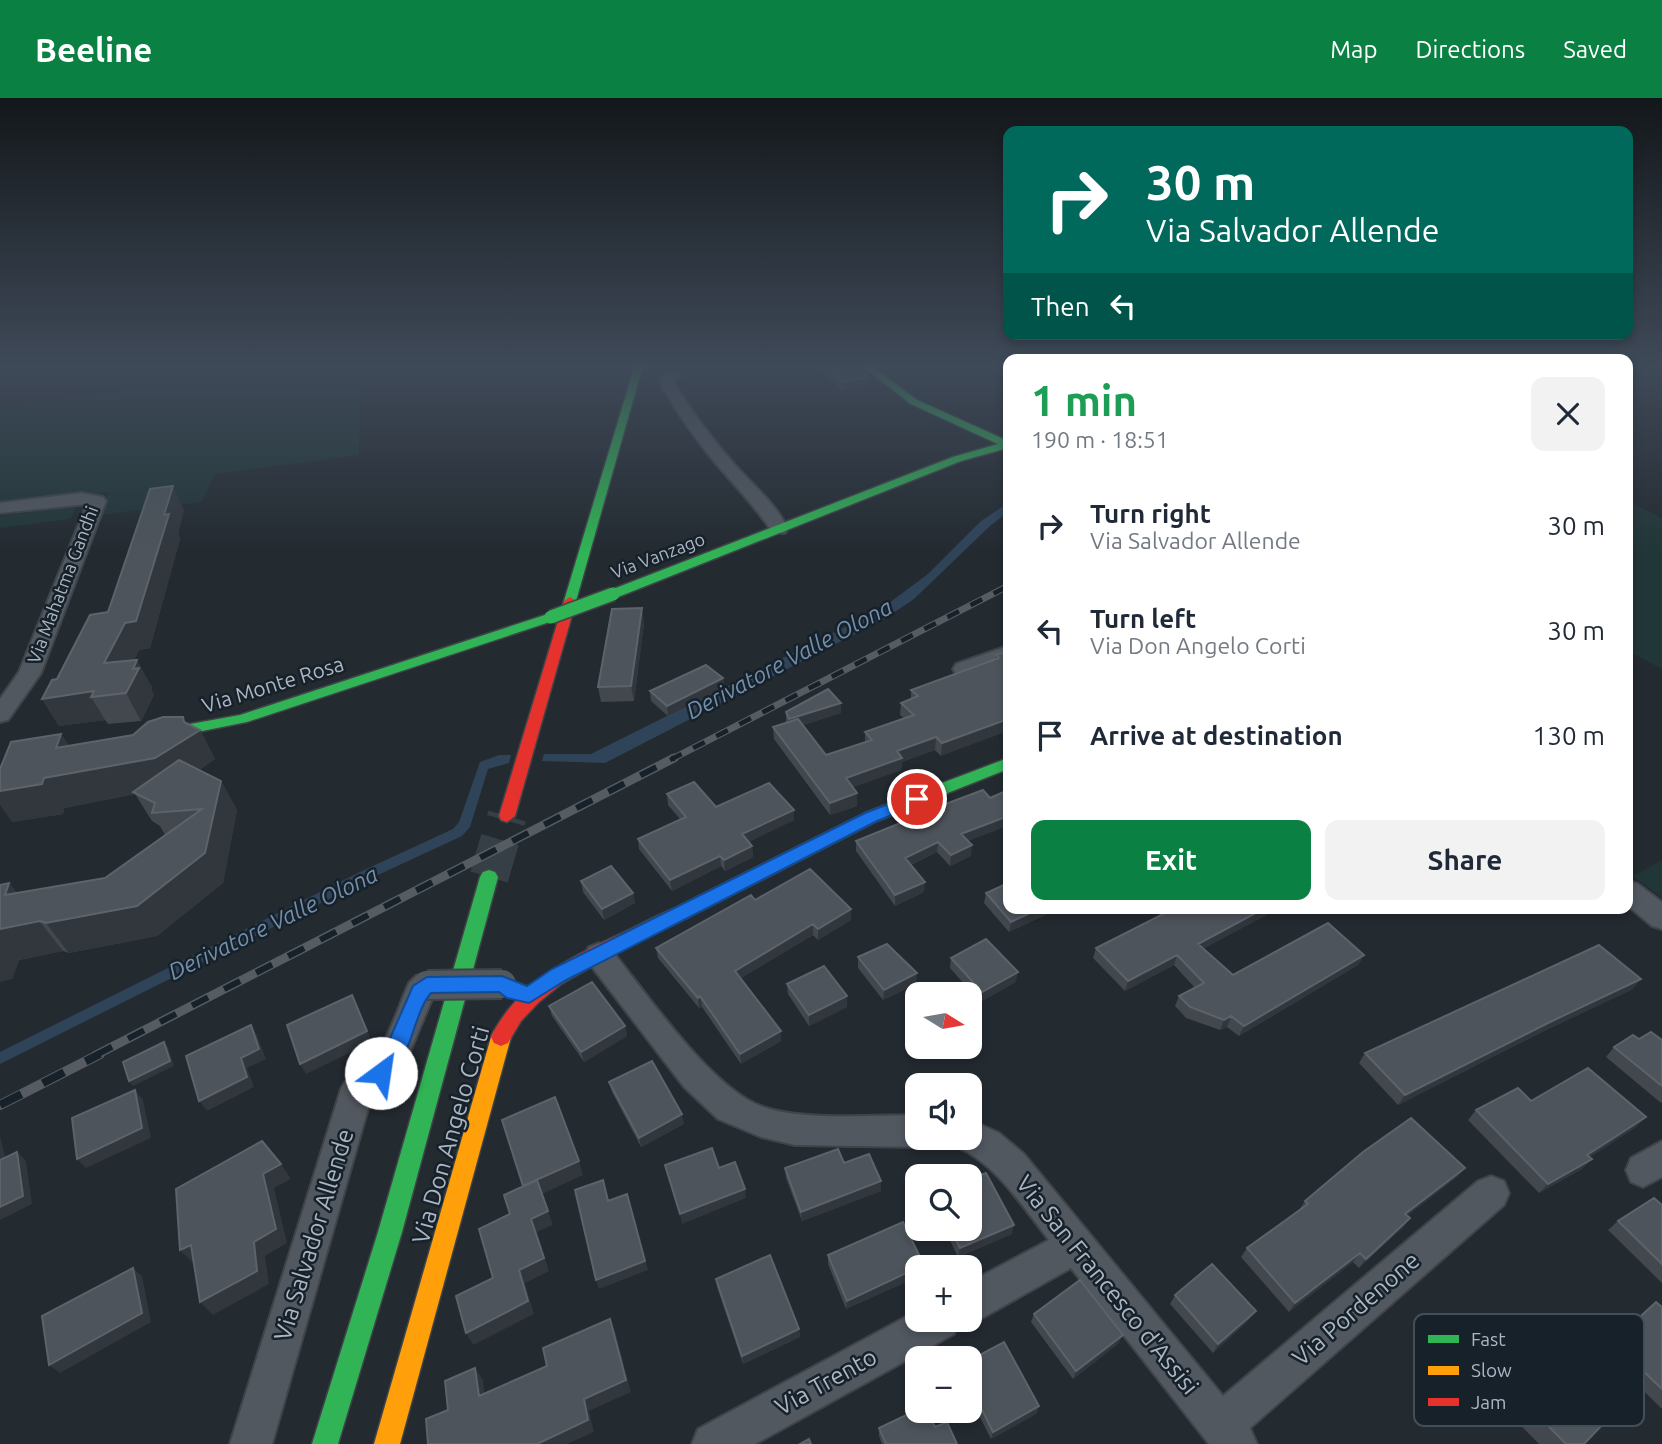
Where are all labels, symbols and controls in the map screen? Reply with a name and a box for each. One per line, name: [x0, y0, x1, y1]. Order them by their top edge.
text: Beeline: [35, 31, 152, 68]
text: Map: [1330, 36, 1377, 63]
text: Directions: [1415, 36, 1525, 63]
text: Saved: [1563, 36, 1627, 63]
icon: right: [1031, 154, 1122, 245]
text: 30 m: [1146, 154, 1255, 209]
text: Via Salvador Allende: [1146, 212, 1439, 248]
icon: left: [1104, 287, 1142, 325]
text: Then: [1031, 292, 1090, 321]
text: 1 min: [1031, 377, 1137, 424]
button: close: [1531, 377, 1605, 451]
text: 190 m · 18:51: [1031, 427, 1169, 452]
text: Turn right: [1090, 499, 1211, 528]
street label: Via Mahatma Gandhi: [23, 503, 101, 666]
icon: right: [1031, 507, 1069, 545]
text: 30 m: [1547, 511, 1605, 540]
street label: Via Vanzago: [608, 528, 707, 582]
text: Via Salvador Allende: [1090, 528, 1301, 553]
water label: Derivatore Valle Olona: [682, 594, 896, 723]
text: Turn left: [1090, 604, 1196, 633]
icon: left: [1031, 612, 1069, 650]
text: 30 m: [1547, 616, 1605, 645]
text: Via Don Angelo Corti: [1090, 633, 1306, 658]
street label: Via Monte Rosa: [199, 651, 347, 717]
icon: arrive: [1031, 717, 1069, 755]
text: Arrive at destination: [1090, 721, 1343, 750]
text: 130 m: [1533, 721, 1605, 750]
pin: [887, 769, 947, 829]
icon: arrive: [898, 780, 936, 818]
button: Exit: [1031, 820, 1311, 900]
button: Share: [1325, 820, 1605, 900]
water label: Derivatore Valle Olona: [164, 861, 381, 984]
north arrow: [905, 982, 982, 1059]
map controls: [905, 982, 982, 1423]
street label: Via Don Angelo Corti: [407, 1023, 495, 1247]
position arrow: [344, 1036, 418, 1110]
button: sound: [905, 1073, 982, 1150]
street label: Via Salvador Allende: [268, 1126, 359, 1344]
button: search: [905, 1164, 982, 1241]
street label: Via San Francesco d'Assisi: [1011, 1170, 1204, 1399]
street label: Via Pordenone: [1287, 1246, 1424, 1371]
button: +: [905, 1255, 982, 1332]
legend: [1414, 1314, 1644, 1426]
text: Fast: [1471, 1328, 1506, 1350]
street label: Via Trento: [770, 1343, 881, 1420]
button: −: [905, 1346, 982, 1423]
text: Slow: [1471, 1359, 1512, 1381]
text: Jam: [1471, 1391, 1507, 1413]

